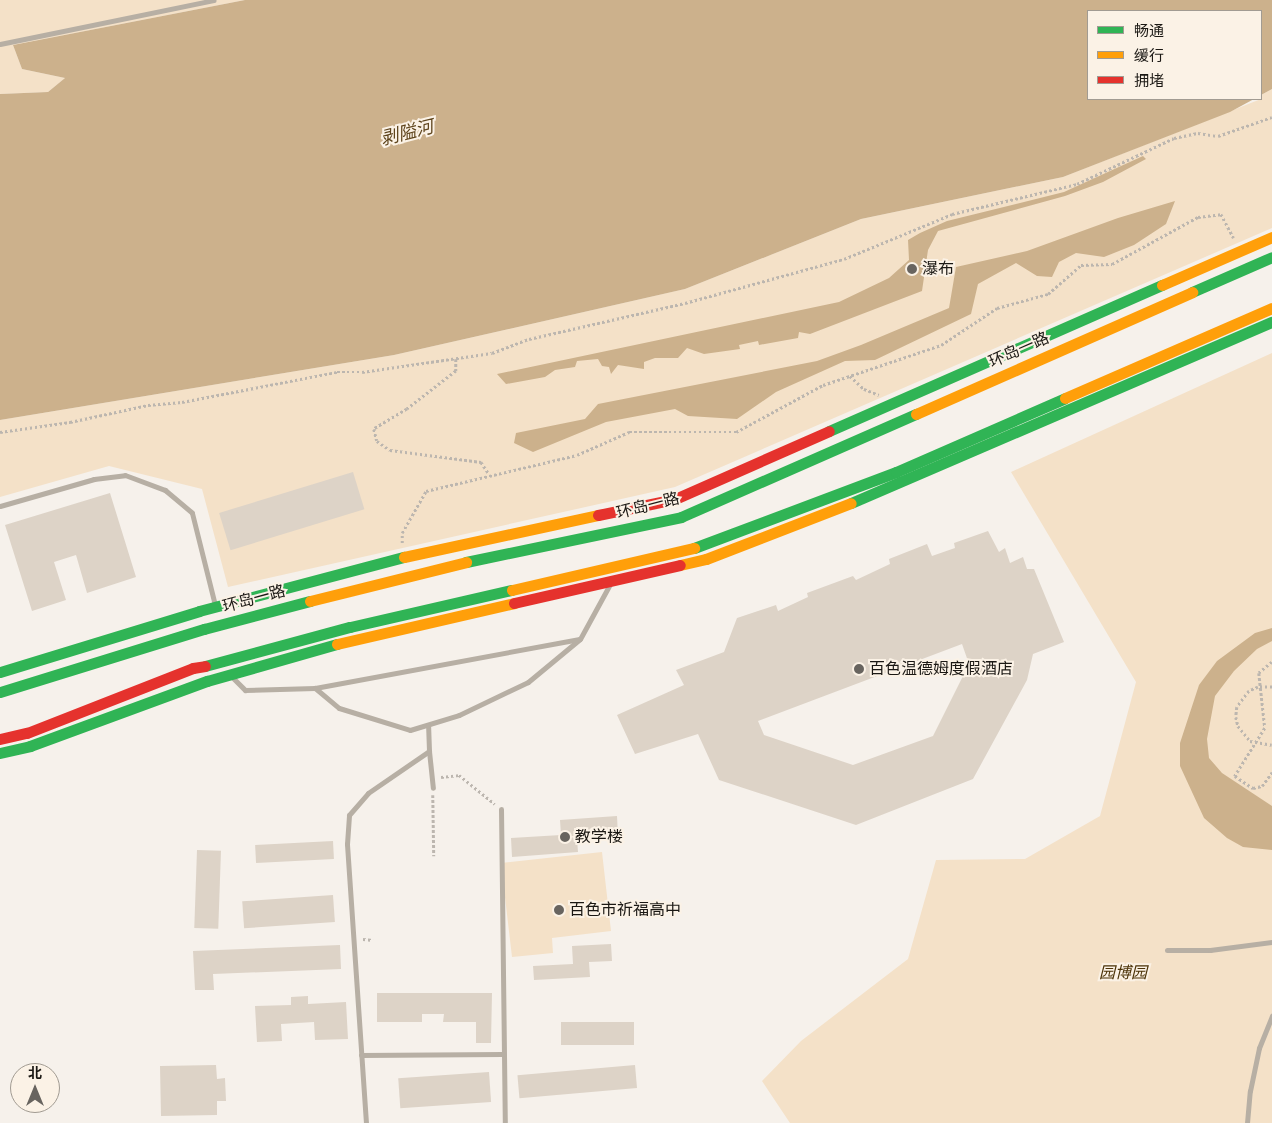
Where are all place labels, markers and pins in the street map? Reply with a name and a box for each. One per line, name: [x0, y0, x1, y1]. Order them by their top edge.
place label: 瀑布: [922, 259, 954, 279]
marker: 瀑布: [906, 263, 918, 275]
place label: 百色温德姆度假酒店: [869, 659, 1013, 679]
marker: 百色温德姆度假酒店: [853, 663, 865, 675]
place label: 教学楼: [575, 827, 623, 847]
marker: 教学楼: [559, 831, 571, 843]
place label: 百色市祈福高中: [569, 900, 681, 920]
marker: 百色市祈福高中: [553, 904, 565, 916]

